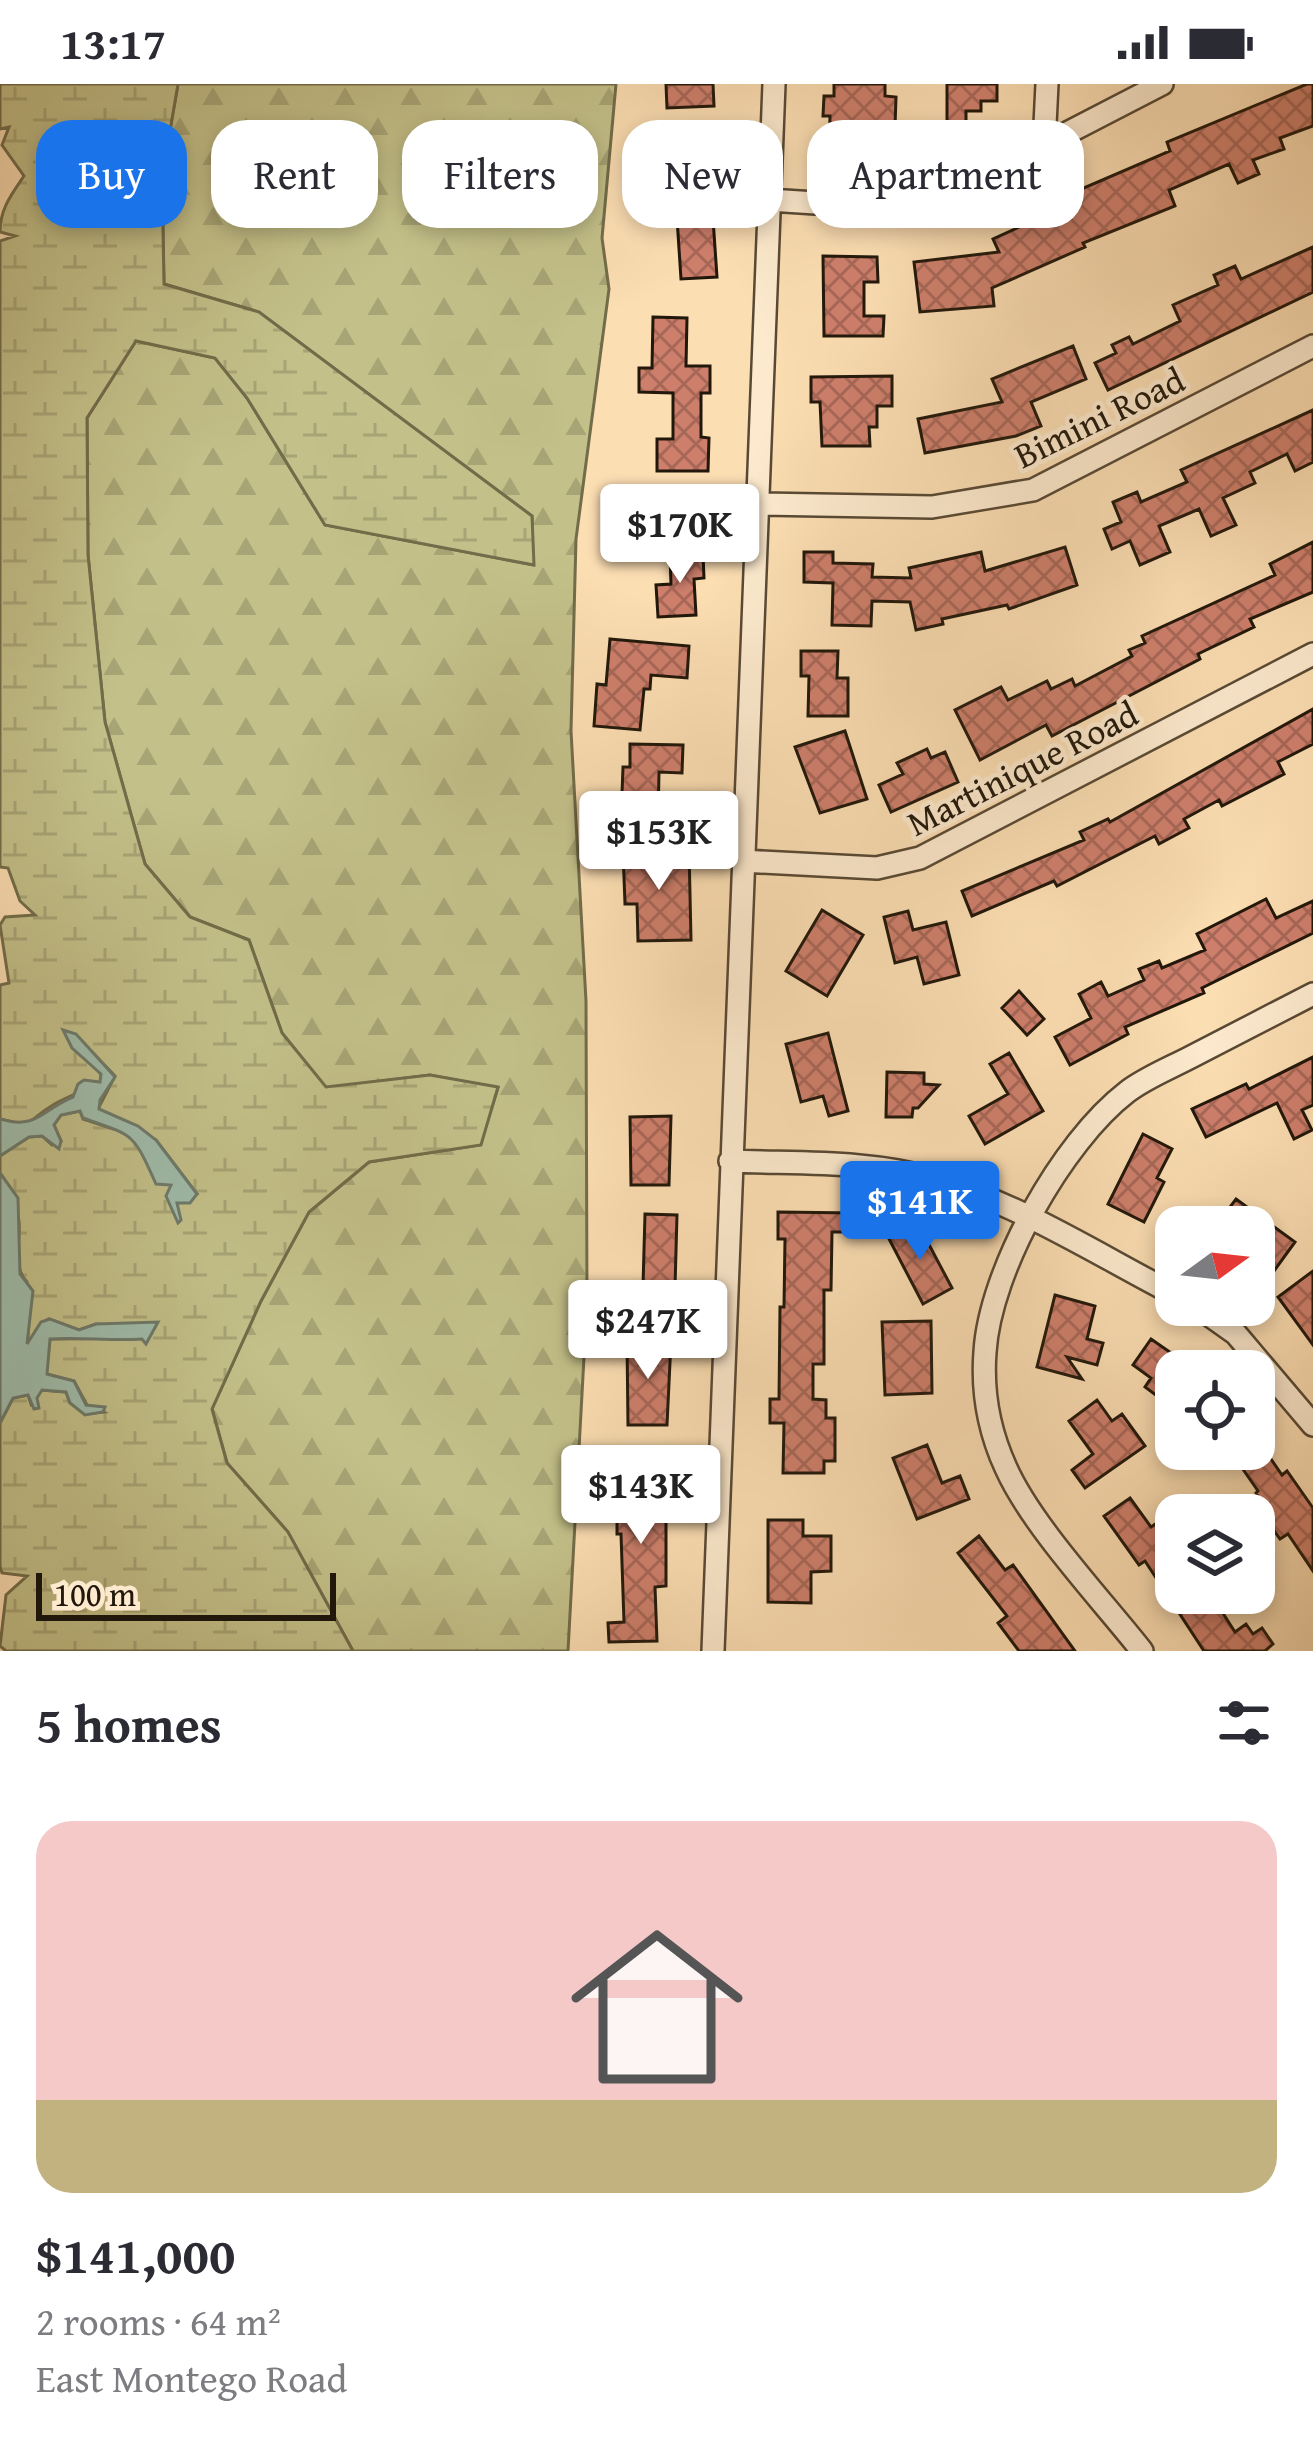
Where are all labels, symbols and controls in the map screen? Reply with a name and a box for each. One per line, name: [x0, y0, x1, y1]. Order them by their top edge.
text: 13:17: [60, 10, 166, 75]
chip: Buy: [36, 120, 187, 228]
chip: Rent: [211, 120, 378, 228]
chip: Filters: [402, 120, 598, 228]
chip: New: [622, 120, 783, 228]
chip: Apartment: [807, 120, 1084, 228]
street label: Bimini Road: [1005, 352, 1193, 481]
pin: $170K: [596, 484, 764, 586]
text: $170K: [627, 494, 733, 551]
street label: Martinique Road: [897, 686, 1147, 849]
pin: $153K: [575, 791, 743, 893]
text: $153K: [606, 801, 712, 858]
pin: $141K: [836, 1161, 1004, 1263]
text: $141K: [867, 1171, 973, 1228]
north arrow: [1155, 1206, 1275, 1326]
map controls: [1155, 1206, 1275, 1614]
pin: $247K: [564, 1280, 732, 1382]
text: $247K: [595, 1290, 701, 1347]
button: locate: [1155, 1350, 1275, 1470]
pin: $143K: [557, 1445, 725, 1547]
text: $143K: [588, 1455, 694, 1512]
button: layers: [1155, 1494, 1275, 1614]
scale bar: [36, 1567, 336, 1620]
text: 100 m: [54, 1570, 136, 1618]
text: 5 homes: [36, 1686, 222, 1761]
icon: filters: [1211, 1690, 1277, 1756]
icon: home: [549, 1899, 765, 2115]
text: $141,000: [36, 2217, 235, 2292]
text: 2 rooms · 64 m²: [36, 2292, 281, 2349]
text: East Montego Road: [36, 2349, 347, 2406]

